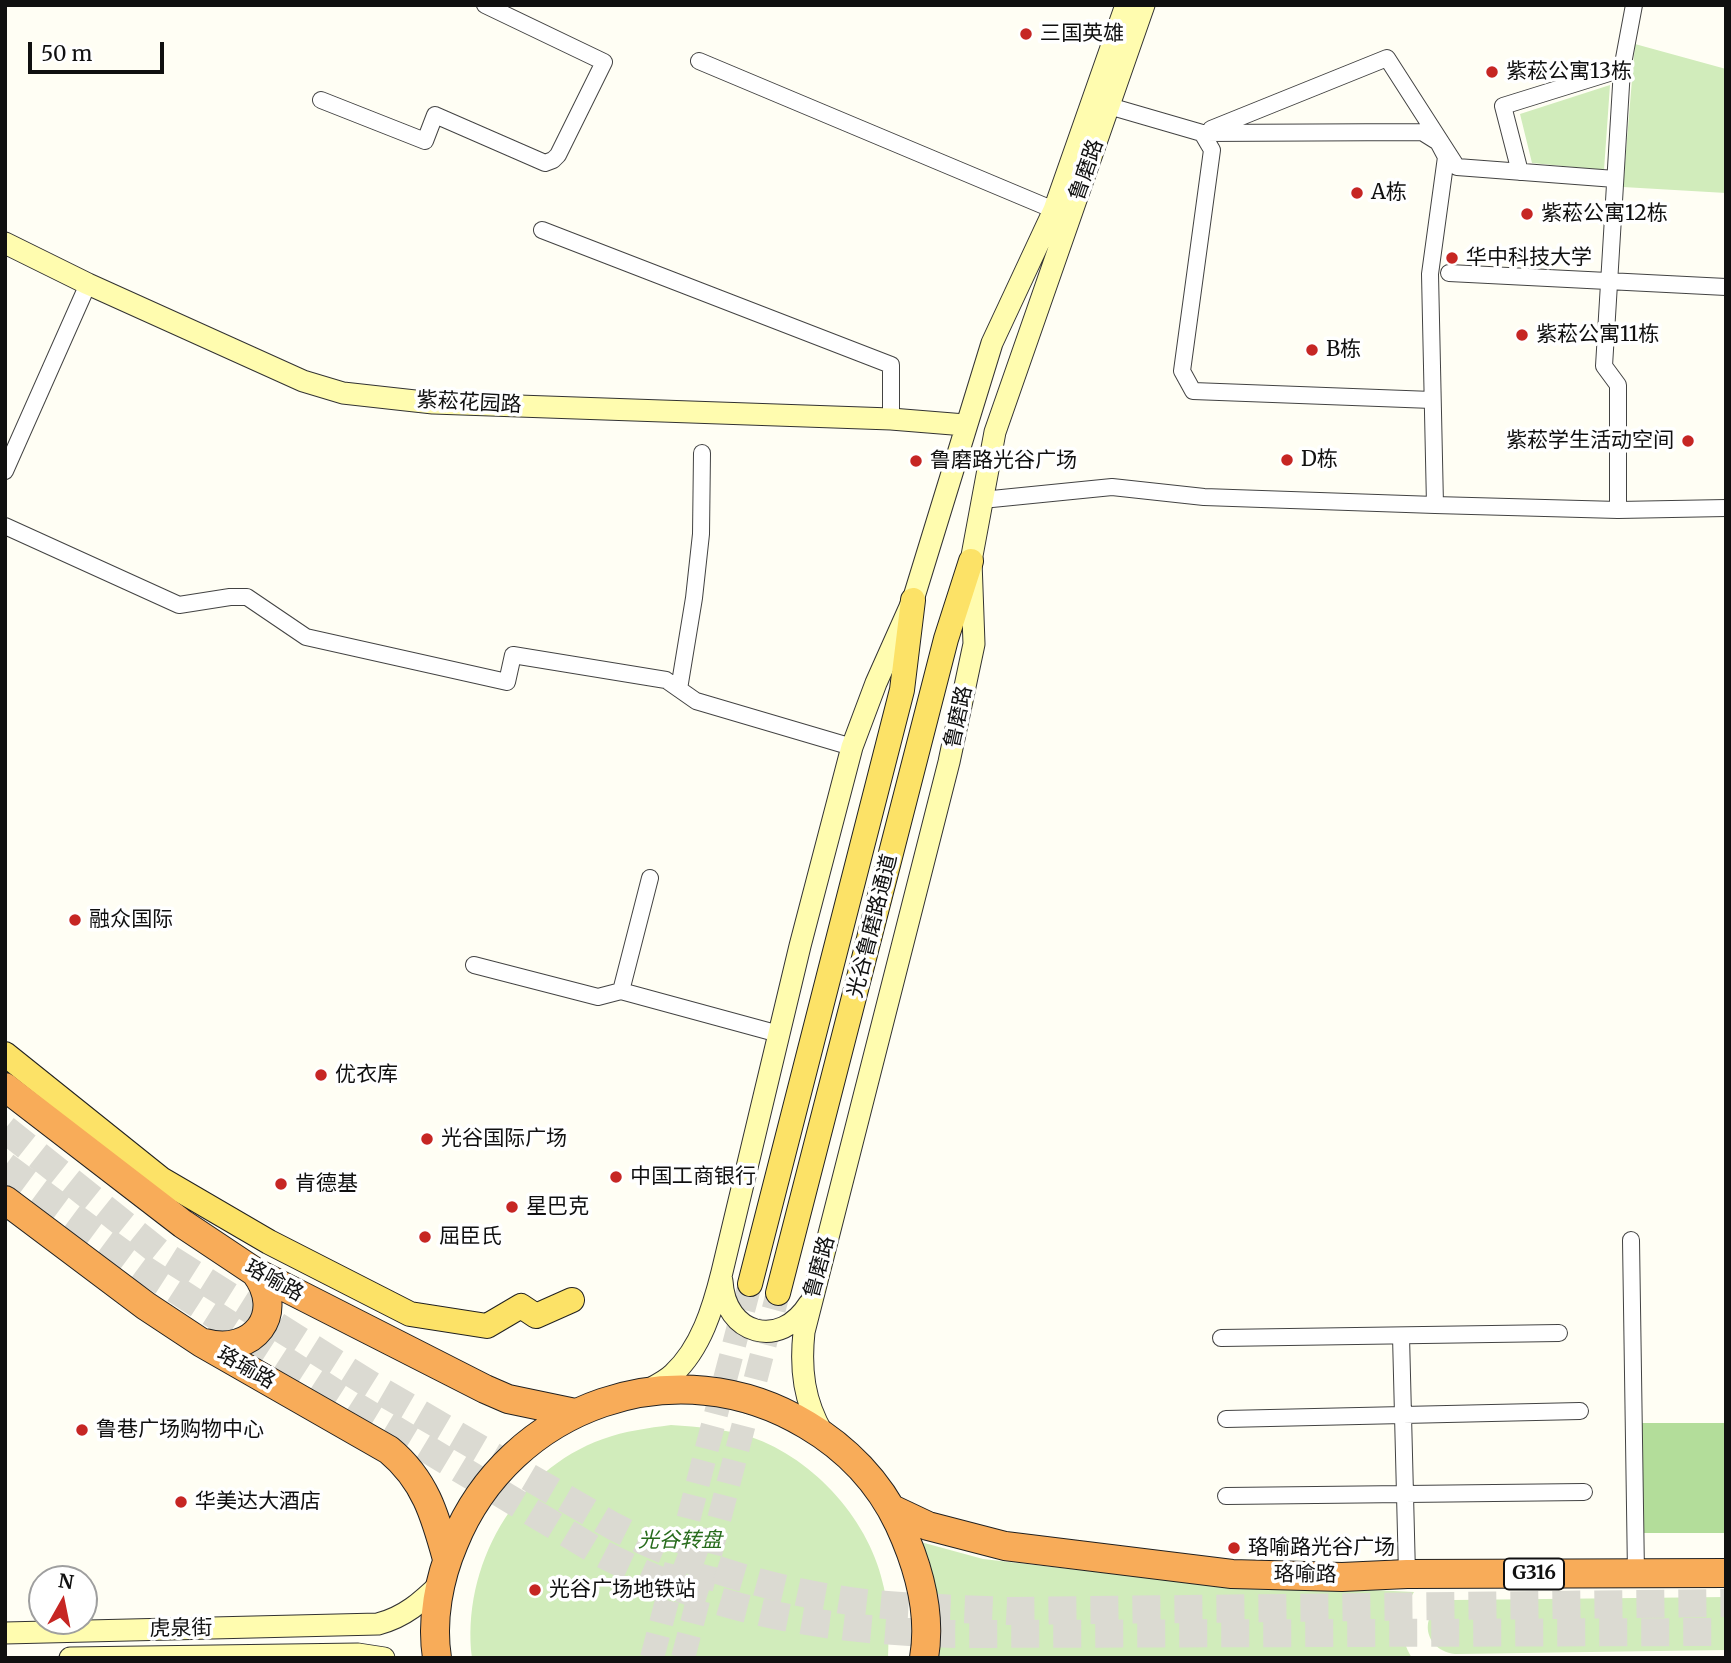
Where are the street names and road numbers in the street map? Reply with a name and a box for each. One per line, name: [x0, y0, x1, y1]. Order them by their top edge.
street label: 鲁磨路: [1065, 136, 1109, 204]
street label: 紫菘花园路: [416, 388, 522, 418]
street label: 鲁磨路: [940, 684, 978, 750]
street label: 光谷鲁磨路通道: [843, 852, 903, 1000]
street label: 鲁磨路: [800, 1233, 840, 1301]
street label: 珞喻路: [240, 1255, 308, 1307]
street label: 珞瑜路: [212, 1341, 280, 1395]
road number: G316: [1504, 1558, 1564, 1590]
street label: 珞喻路: [1273, 1562, 1337, 1588]
street label: 虎泉街: [149, 1616, 213, 1642]

